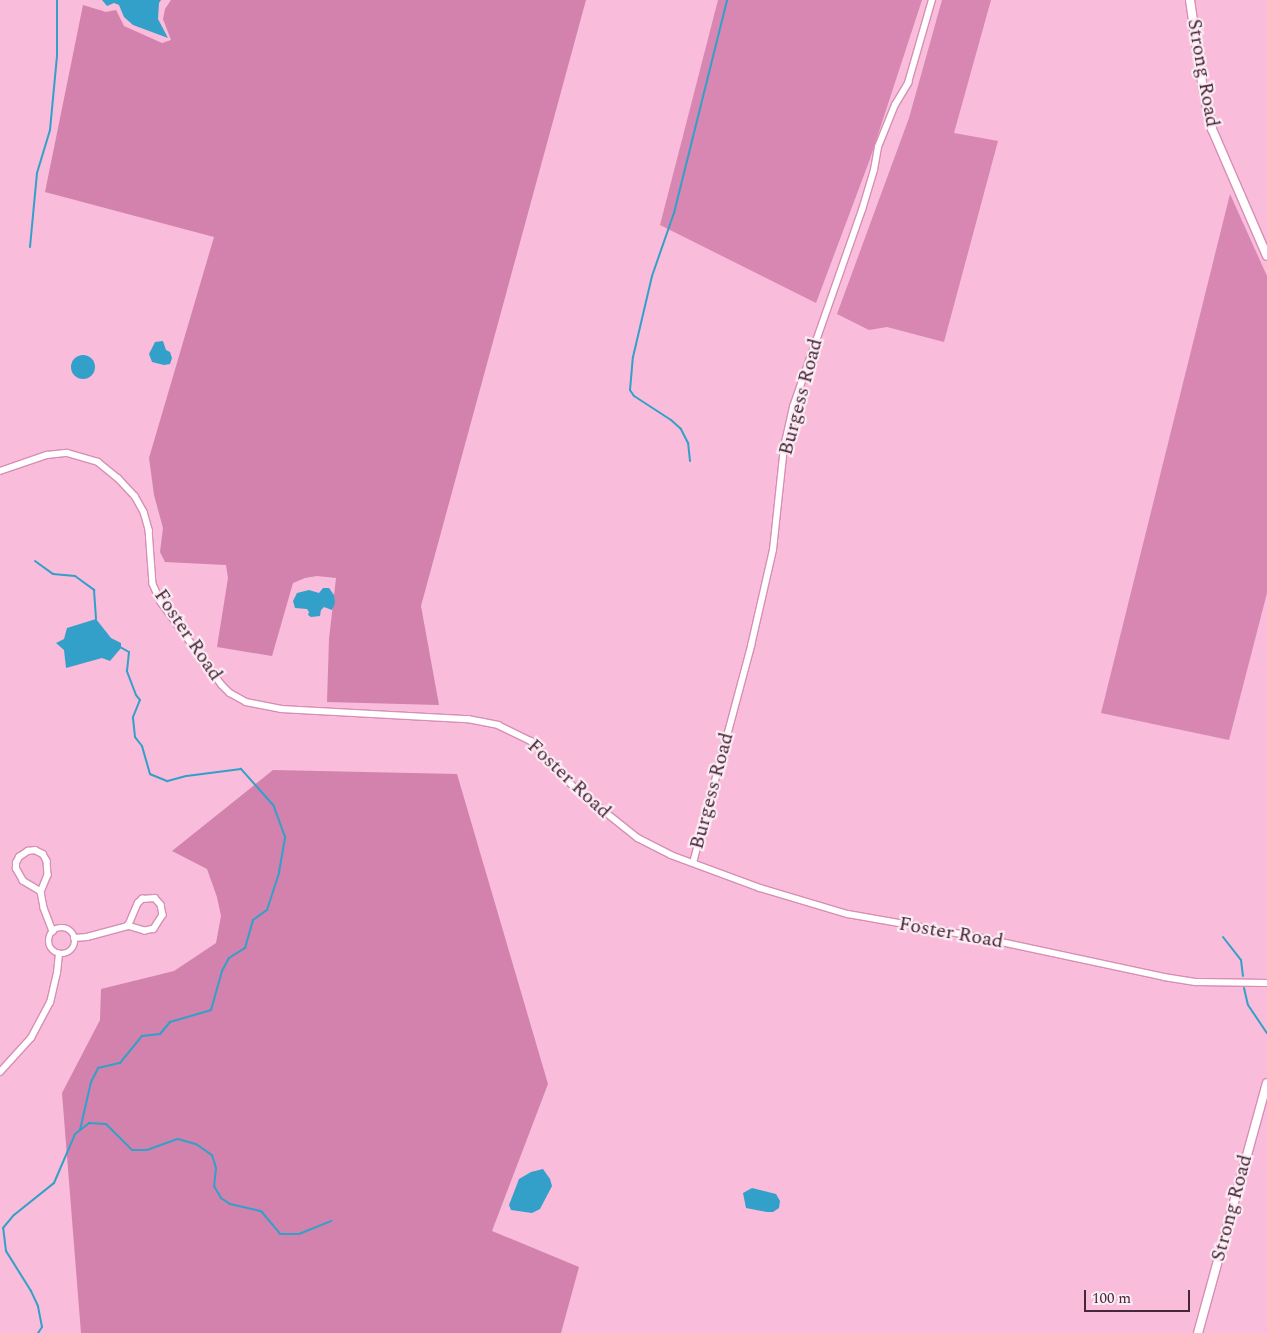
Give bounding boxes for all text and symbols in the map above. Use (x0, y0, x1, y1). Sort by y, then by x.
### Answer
street label: Strong Road (1182, 17, 1224, 129)
street label: Burgess Road (774, 336, 828, 458)
street label: Foster Road (148, 584, 228, 686)
street label: Burgess Road (685, 730, 739, 852)
street label: Foster Road (522, 734, 616, 824)
street label: Foster Road (897, 912, 1005, 954)
street label: Strong Road (1206, 1152, 1258, 1264)
scale bar (1087, 1280, 1193, 1312)
text: 100 m (1092, 1287, 1131, 1310)

